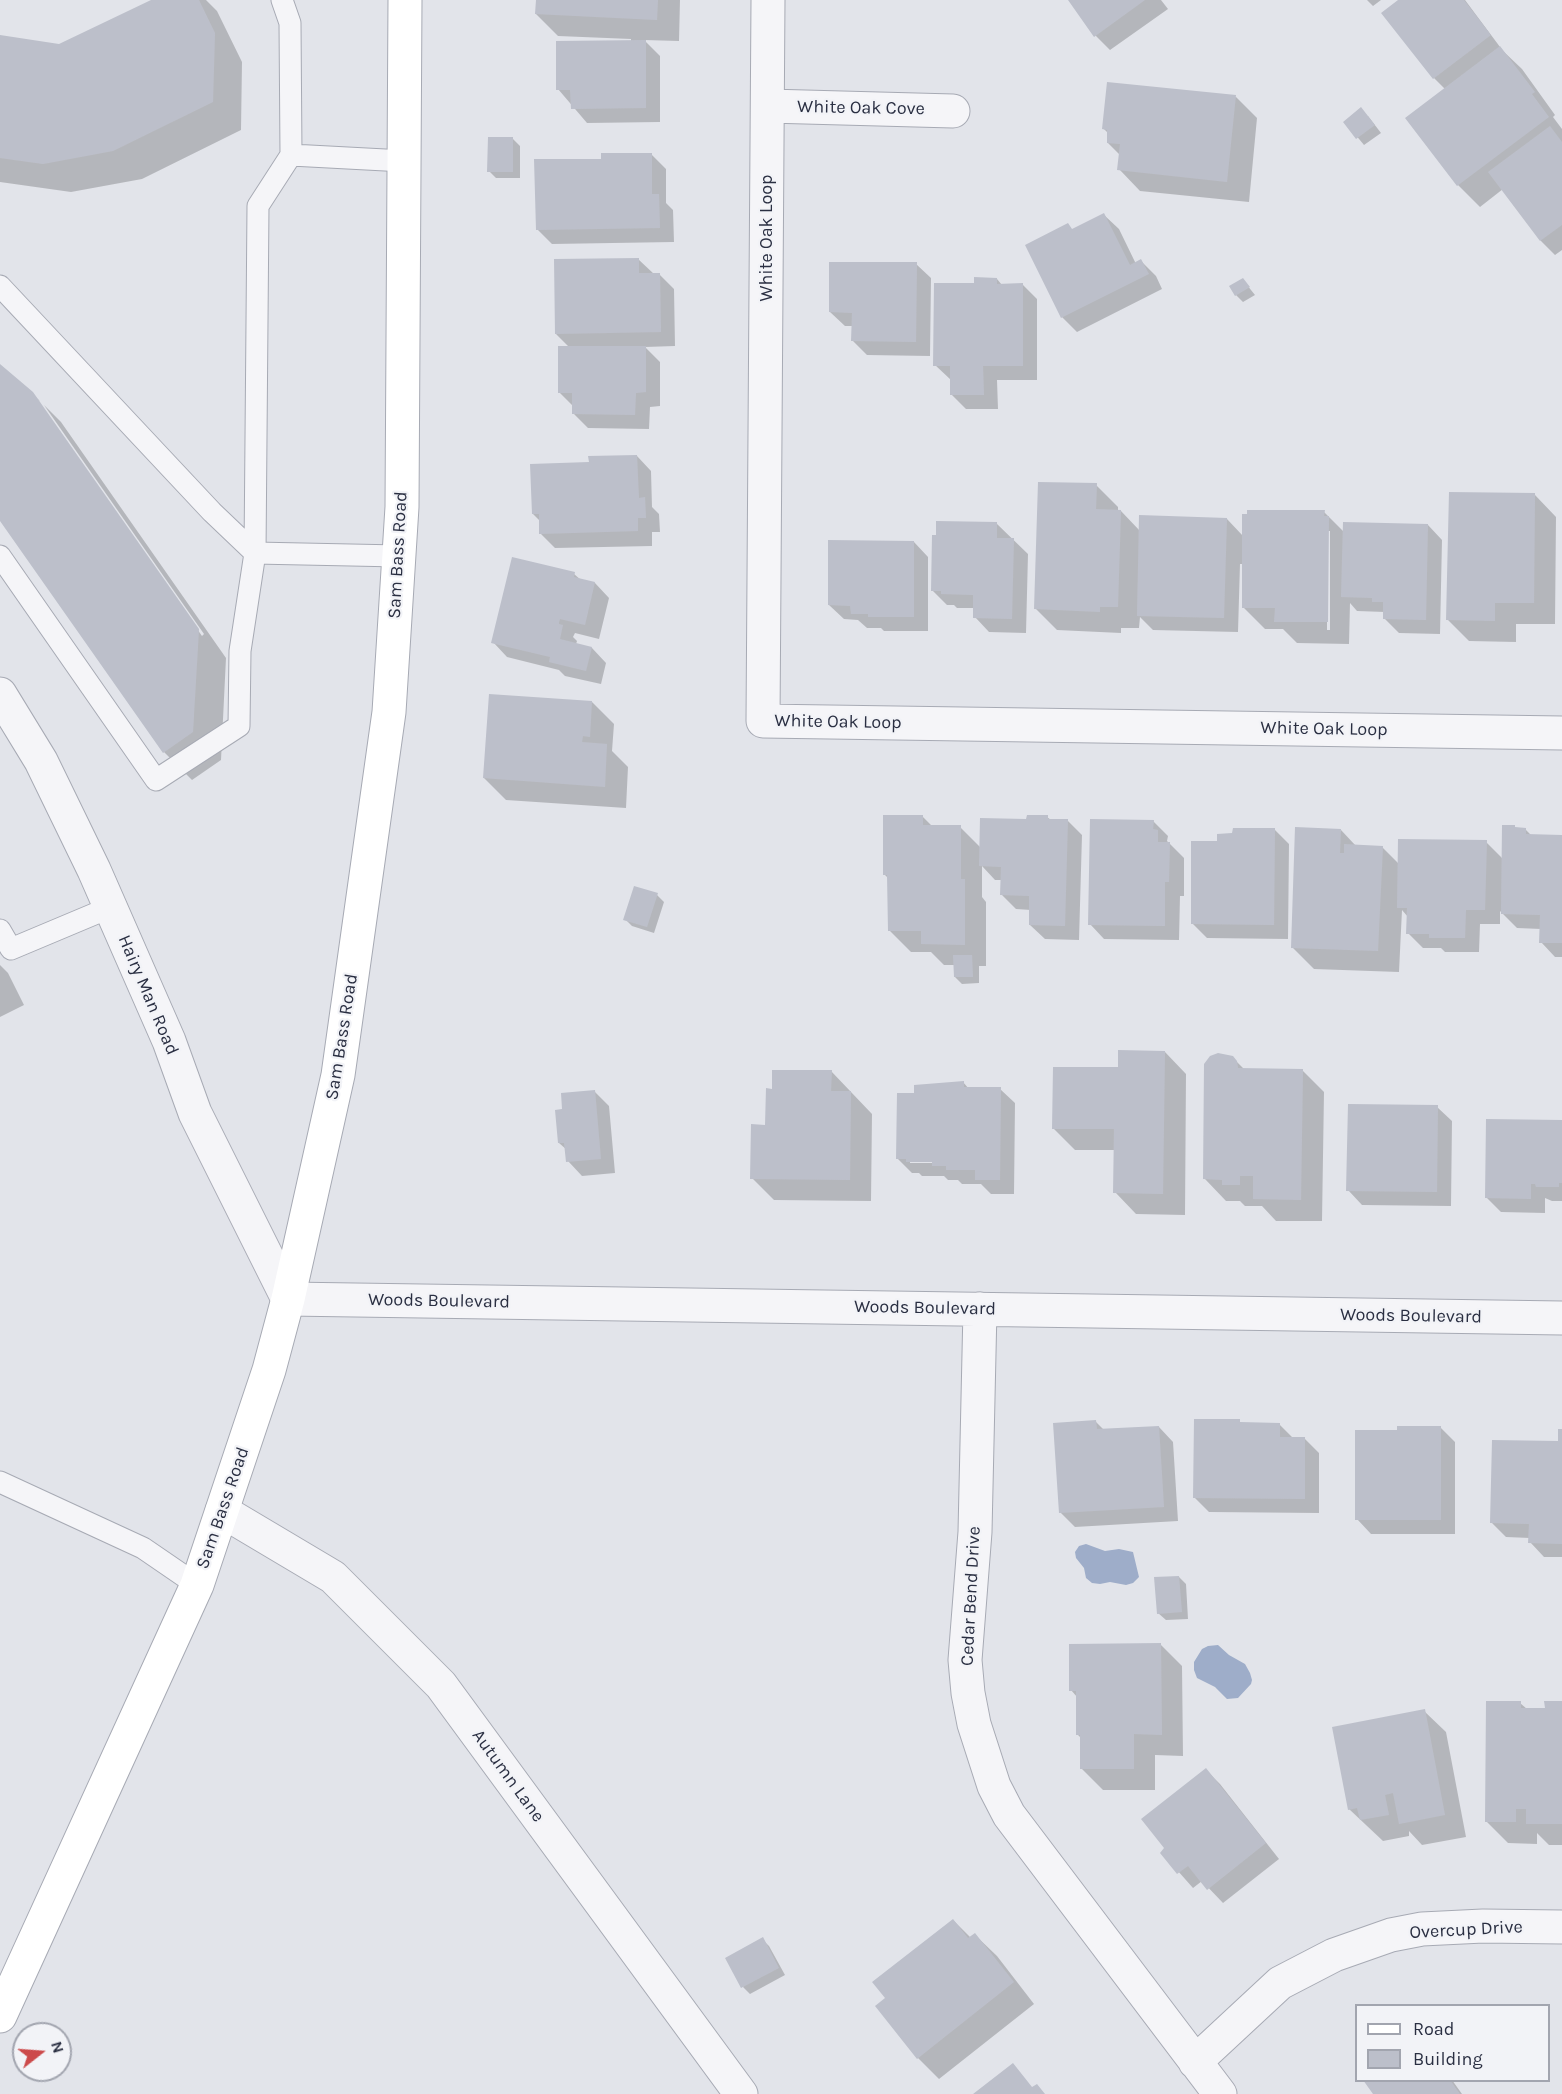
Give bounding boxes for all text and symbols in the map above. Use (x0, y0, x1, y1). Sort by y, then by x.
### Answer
street label: White Oak Cove (797, 96, 925, 120)
street label: White Oak Loop (756, 174, 778, 302)
street label: Sam Bass Road (384, 491, 412, 619)
street label: White Oak Loop (774, 710, 902, 734)
street label: White Oak Loop (1260, 717, 1388, 741)
street label: Hairy Man Road (113, 932, 183, 1058)
street label: Sam Bass Road (321, 972, 363, 1102)
street label: Woods Boulevard (368, 1289, 510, 1313)
street label: Woods Boulevard (854, 1296, 996, 1320)
street label: Woods Boulevard (1340, 1304, 1482, 1328)
street label: Sam Bass Road (192, 1444, 254, 1572)
street label: Cedar Bend Drive (957, 1526, 985, 1666)
street label: Autumn Lane (467, 1725, 549, 1827)
street label: Overcup Drive (1409, 1916, 1523, 1944)
legend (1355, 2004, 1550, 2082)
text: Road (1413, 2018, 1454, 2040)
north arrow (12, 2022, 72, 2082)
text: N (47, 2039, 69, 2055)
text: Building (1413, 2048, 1483, 2070)

